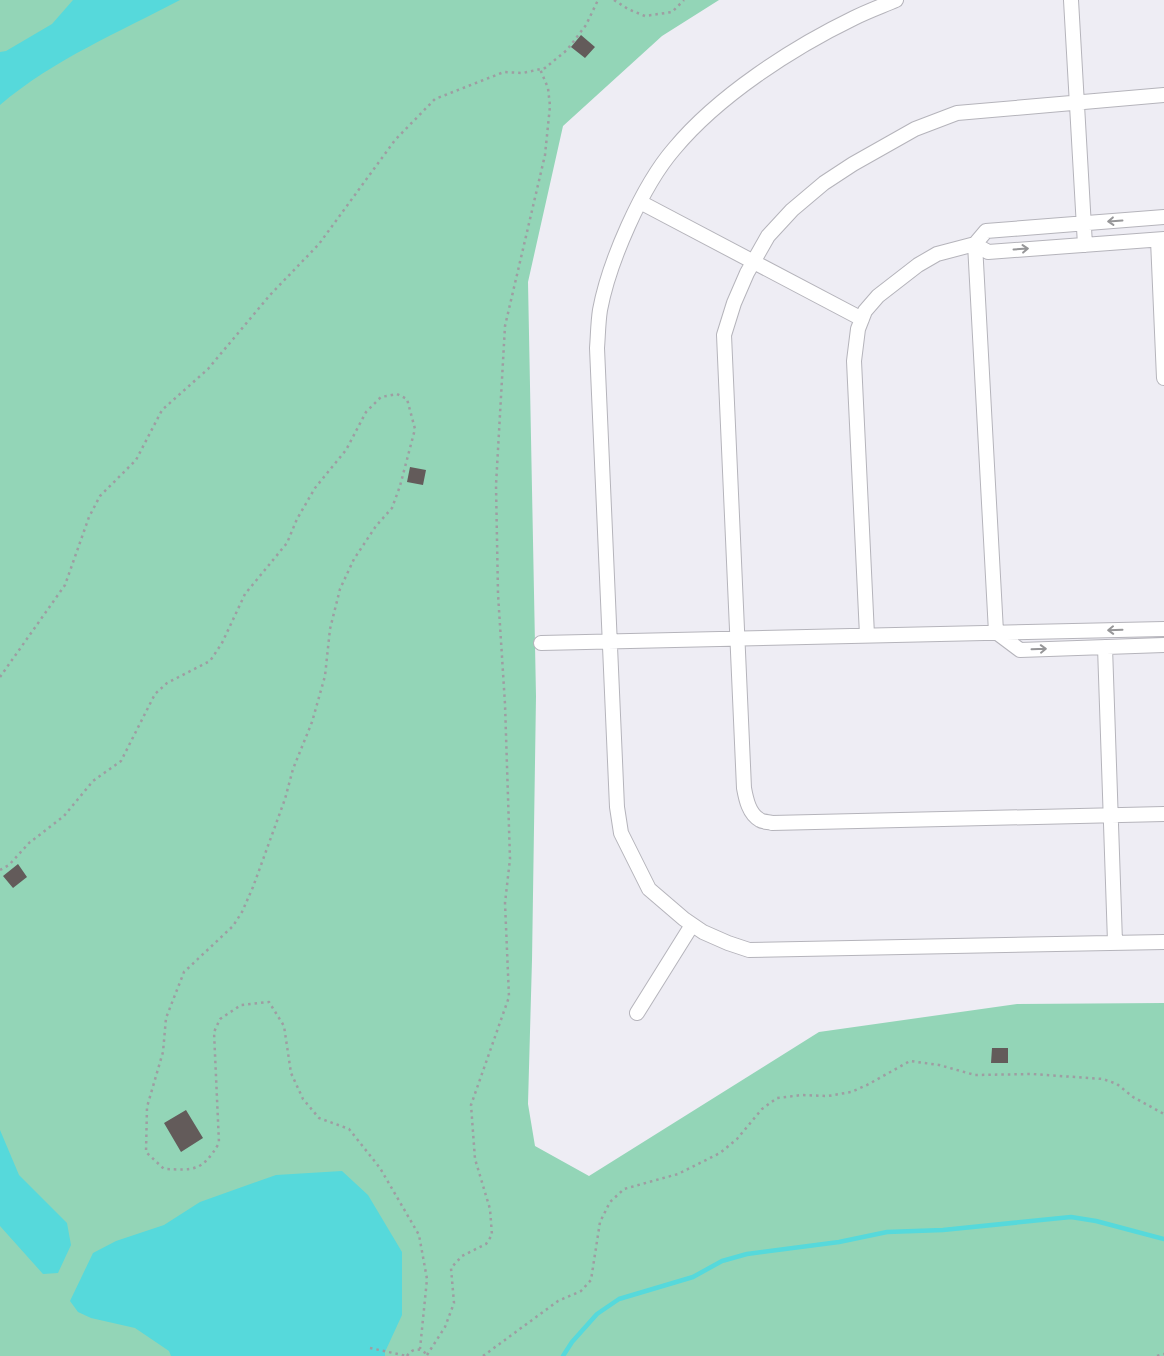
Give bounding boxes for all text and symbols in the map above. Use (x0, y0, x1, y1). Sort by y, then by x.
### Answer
one-way arrow (1108, 216, 1124, 225)
one-way arrow (1013, 245, 1029, 254)
one-way arrow (1108, 626, 1124, 635)
one-way arrow (1030, 644, 1046, 654)

